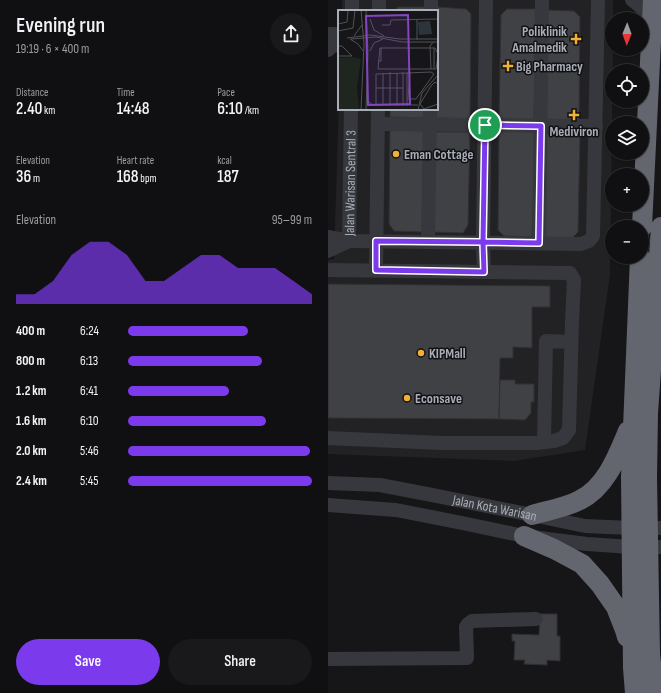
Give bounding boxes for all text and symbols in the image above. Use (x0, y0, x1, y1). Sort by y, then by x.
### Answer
inset map (338, 10, 438, 110)
text: Evening run (16, 12, 105, 39)
north arrow (605, 12, 649, 56)
map controls (605, 12, 649, 264)
button: share (270, 13, 312, 55)
place label: Poliklinik Amalmedik (511, 23, 567, 56)
marker: Poliklinik Amalmedik (570, 33, 582, 45)
text: 19:19 · 6 × 400 m (16, 41, 89, 57)
place label: Big Pharmacy (516, 58, 583, 75)
marker: Big Pharmacy (503, 61, 513, 71)
button: locate (605, 64, 649, 108)
text: Distance (16, 86, 48, 99)
text: Time (117, 86, 135, 99)
text: Pace (217, 86, 235, 99)
text: 2.40 (16, 99, 42, 119)
text: 14:48 (117, 99, 150, 119)
text: 6:10 (217, 99, 243, 119)
text: km (42, 104, 55, 117)
text: /km (243, 104, 259, 117)
pin (468, 108, 502, 142)
marker: Mediviron (568, 109, 580, 121)
icon: arrive (474, 114, 496, 136)
button: layers (605, 116, 649, 160)
place label: Mediviron (550, 123, 598, 140)
street label: Jalan Warisan Sentral 3 (341, 130, 359, 237)
place label: Eman Cottage (404, 146, 473, 163)
marker: Eman Cottage (391, 149, 401, 159)
text: Elevation (16, 154, 50, 167)
text: Heart rate (117, 154, 154, 167)
text: kcal (217, 154, 232, 167)
text: 36 (16, 167, 31, 187)
text: 168 (117, 167, 139, 187)
text: 187 (217, 167, 239, 187)
button: + (605, 168, 649, 212)
text: m (31, 172, 40, 185)
text: bpm (139, 172, 157, 185)
text: Elevation (16, 212, 56, 228)
text: 95–99 m (272, 212, 312, 228)
button: − (605, 220, 649, 264)
text: 400 m (16, 323, 45, 339)
text: 6:24 (80, 323, 99, 339)
place label: KIPMall (429, 345, 466, 362)
marker: KIPMall (416, 348, 426, 358)
text: 800 m (16, 353, 45, 369)
text: 6:13 (80, 353, 98, 369)
text: 1.2 km (16, 383, 46, 399)
text: 6:41 (80, 383, 98, 399)
place label: Econsave (415, 390, 462, 407)
marker: Econsave (402, 393, 412, 403)
text: 1.6 km (16, 413, 46, 429)
text: 6:10 (80, 413, 99, 429)
text: 2.0 km (16, 443, 47, 459)
text: 5:46 (80, 443, 99, 459)
text: 2.4 km (16, 473, 47, 489)
text: 5:45 (80, 473, 98, 489)
street label: Jalan Kota Warisan (450, 491, 538, 524)
button: Save (16, 639, 160, 685)
button: Share (168, 639, 312, 685)

